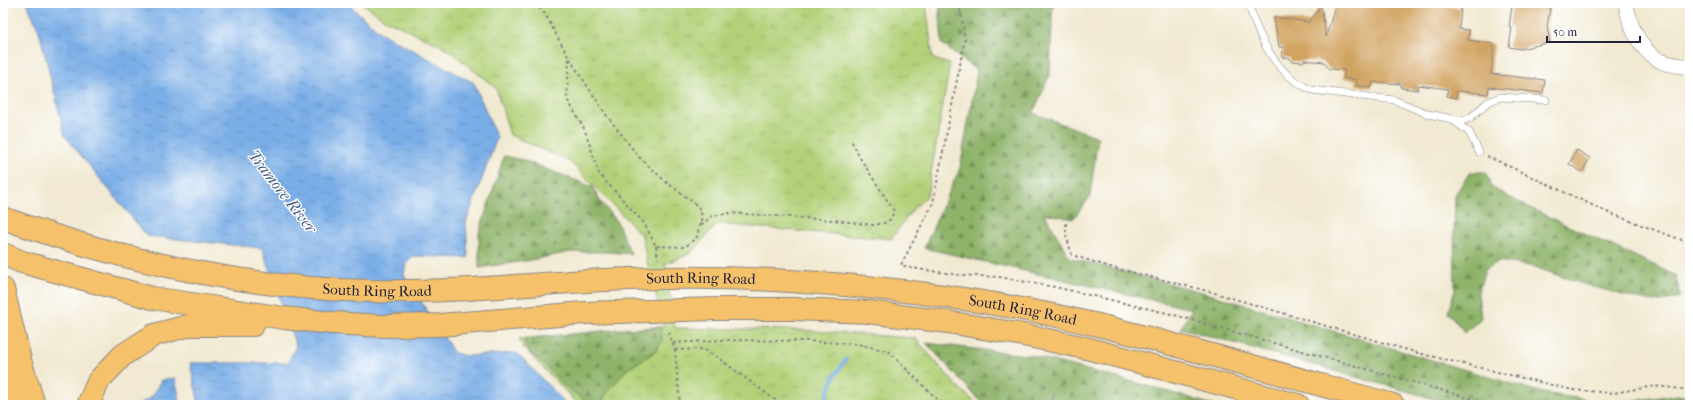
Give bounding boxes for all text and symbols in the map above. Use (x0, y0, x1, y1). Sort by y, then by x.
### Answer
scale bar (1547, 18, 1640, 44)
text: 50 m (1553, 25, 1577, 39)
water label: Tramore River (244, 146, 322, 238)
street label: South Ring Road (646, 269, 757, 288)
street label: South Ring Road (322, 280, 433, 300)
street label: South Ring Road (968, 291, 1079, 329)

